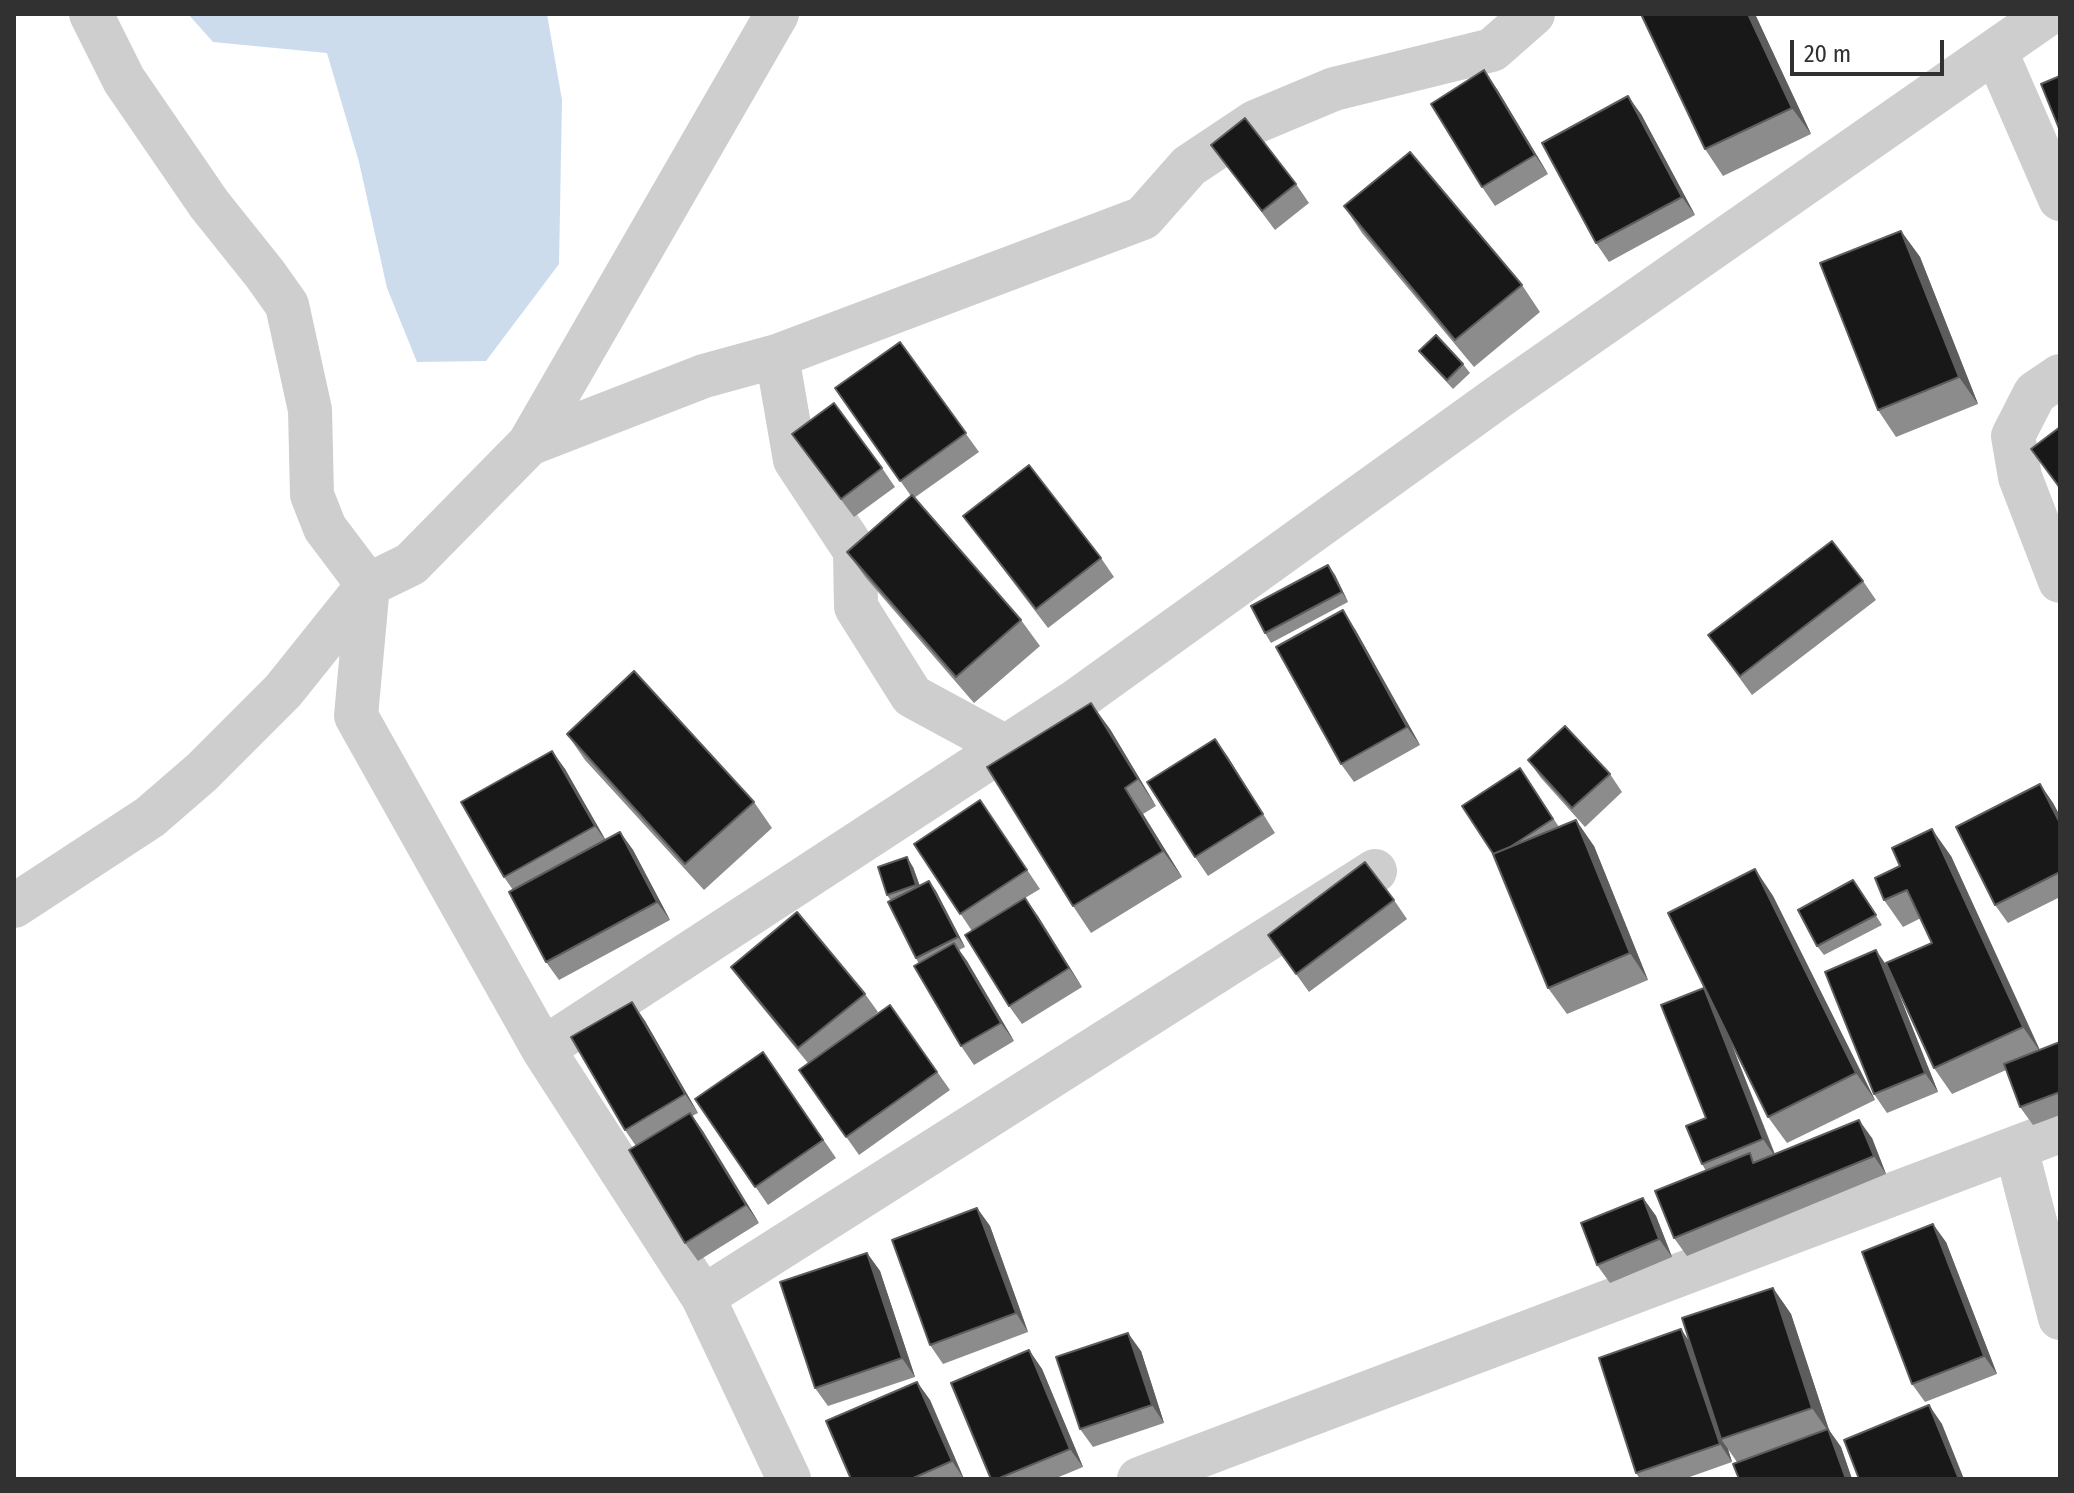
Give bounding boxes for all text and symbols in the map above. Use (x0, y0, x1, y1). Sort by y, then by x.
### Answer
scale bar (1794, 24, 1948, 74)
text: 20 m (1804, 40, 1851, 68)

